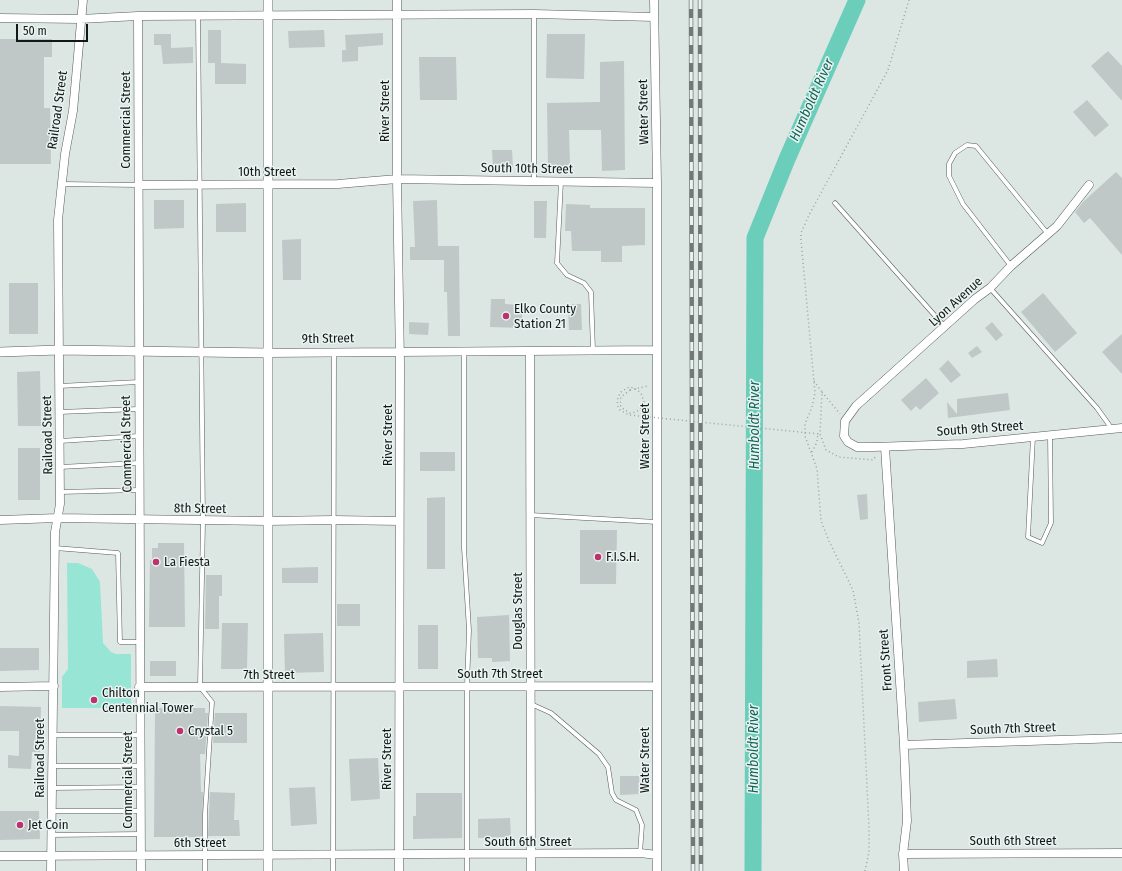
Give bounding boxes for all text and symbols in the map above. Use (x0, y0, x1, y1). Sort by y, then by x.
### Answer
scale bar (18, 16, 90, 42)
text: 50 m (23, 24, 47, 38)
water label: Humboldt River (786, 56, 838, 144)
street label: Railroad Street (45, 70, 71, 150)
street label: Commercial Street (118, 71, 134, 169)
street label: Water Street (636, 79, 652, 145)
street label: River Street (377, 80, 393, 142)
street label: South 10th Street (481, 160, 573, 178)
street label: 10th Street (238, 164, 296, 180)
street label: Lyon Avenue (926, 274, 986, 330)
place label: Elko County Station 21 (514, 301, 576, 332)
marker: Elko County Station 21 (501, 311, 511, 321)
street label: 9th Street (302, 331, 354, 347)
water label: Humboldt River (747, 381, 763, 469)
street label: Railroad Street (40, 395, 56, 475)
street label: Commercial Street (118, 395, 136, 493)
street label: Water Street (637, 403, 653, 469)
street label: River Street (380, 404, 396, 466)
street label: South 9th Street (936, 418, 1024, 440)
street label: 8th Street (174, 501, 226, 517)
place label: F.I.S.H. (606, 549, 639, 565)
marker: F.I.S.H. (593, 552, 603, 562)
place label: La Fiesta (164, 554, 210, 570)
marker: La Fiesta (151, 557, 161, 567)
street label: Douglas Street (510, 572, 526, 650)
street label: Front Street (876, 628, 896, 692)
street label: South 7th Street (457, 666, 543, 682)
street label: 7th Street (243, 667, 295, 683)
place label: Chilton Centennial Tower (102, 685, 193, 716)
marker: Chilton Centennial Tower (89, 695, 99, 705)
water label: Humboldt River (746, 705, 762, 793)
street label: Railroad Street (32, 718, 48, 798)
street label: South 7th Street (970, 720, 1056, 738)
place label: Crystal 5 (188, 723, 233, 739)
marker: Crystal 5 (175, 726, 185, 736)
street label: Water Street (637, 727, 653, 793)
street label: River Street (379, 728, 395, 790)
street label: Commercial Street (120, 731, 136, 829)
place label: Jet Coin (28, 817, 69, 833)
marker: Jet Coin (15, 820, 25, 830)
street label: South 6th Street (970, 833, 1056, 849)
street label: South 6th Street (485, 834, 571, 850)
street label: 6th Street (174, 835, 226, 851)

